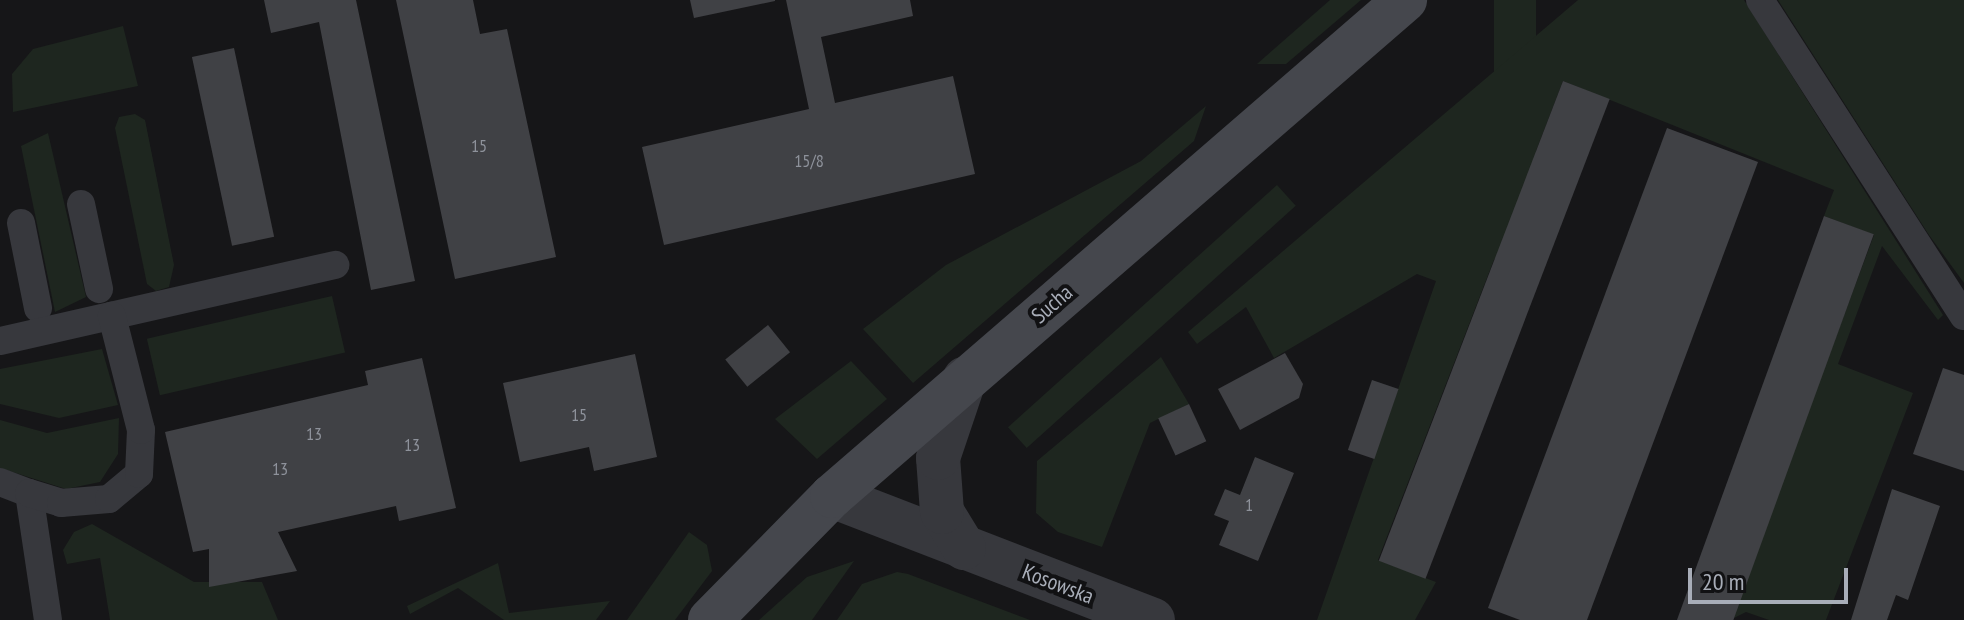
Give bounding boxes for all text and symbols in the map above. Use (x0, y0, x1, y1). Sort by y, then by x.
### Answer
house number: 15 (471, 135, 487, 157)
house number: 15/8 (794, 150, 824, 172)
street label: Sucha (1026, 279, 1078, 329)
house number: 15 (571, 404, 587, 426)
house number: 13 (306, 423, 322, 445)
house number: 13 (404, 434, 420, 456)
house number: 13 (272, 458, 288, 480)
house number: 1 (1245, 494, 1253, 516)
scale bar (1692, 552, 1852, 602)
street label: Kosowska (1019, 558, 1097, 610)
text: 20 m (1702, 566, 1744, 597)

